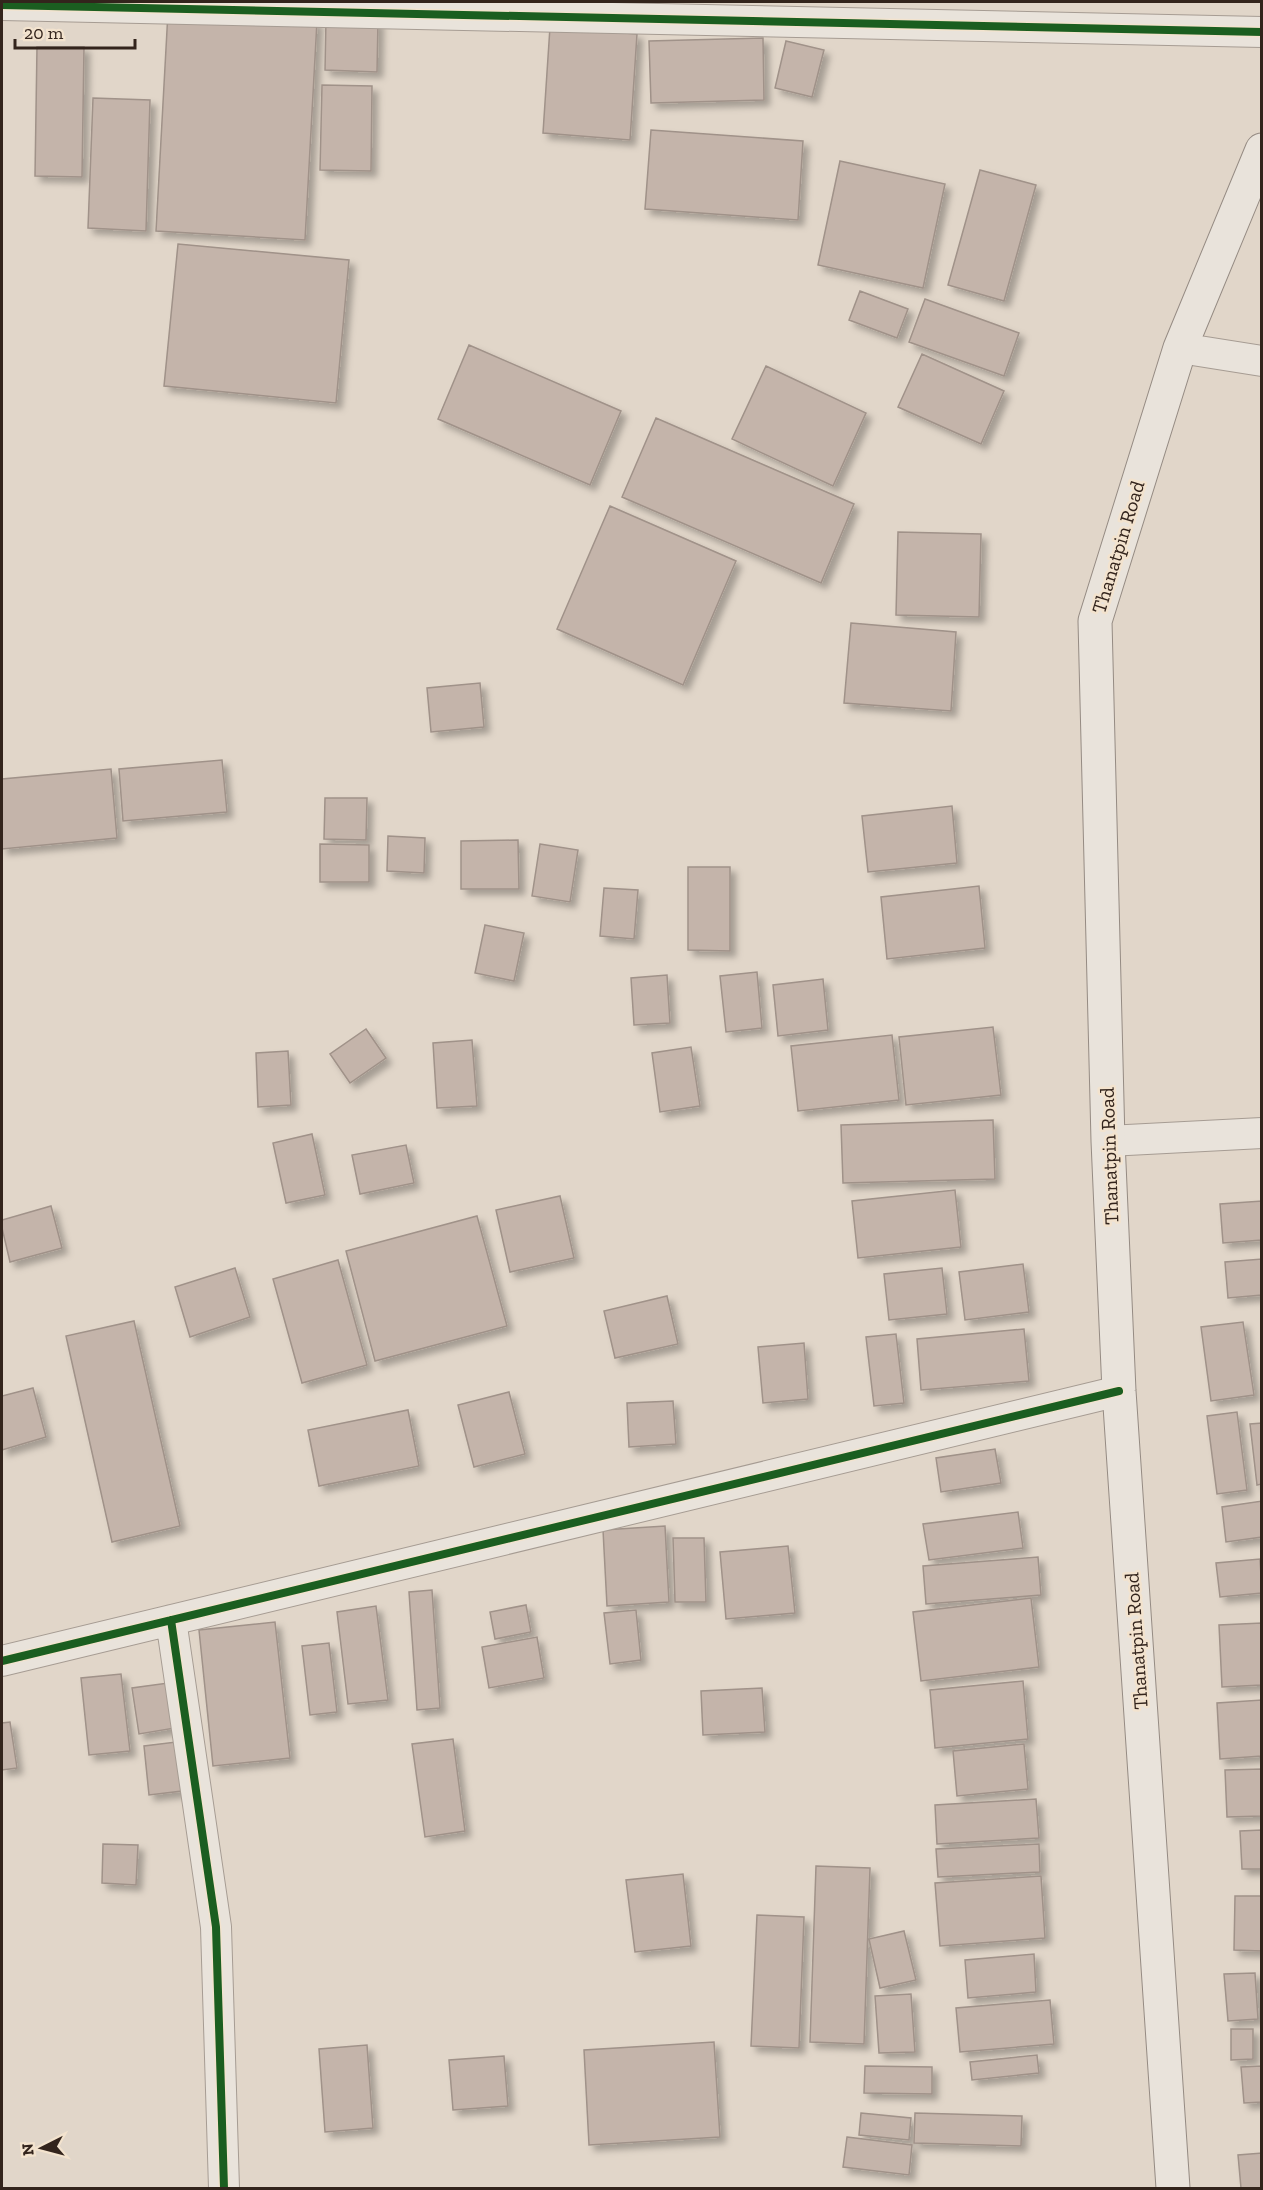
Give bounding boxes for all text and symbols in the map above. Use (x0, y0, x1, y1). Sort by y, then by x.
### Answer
scale bar (15, 12, 135, 50)
text: 20 m (24, 22, 64, 44)
street label: Thanatpin Road (1086, 478, 1150, 616)
street label: Thanatpin Road (1095, 1087, 1123, 1225)
street label: Thanatpin Road (1119, 1572, 1153, 1710)
north arrow (12, 2118, 72, 2178)
text: N (17, 2142, 38, 2157)

